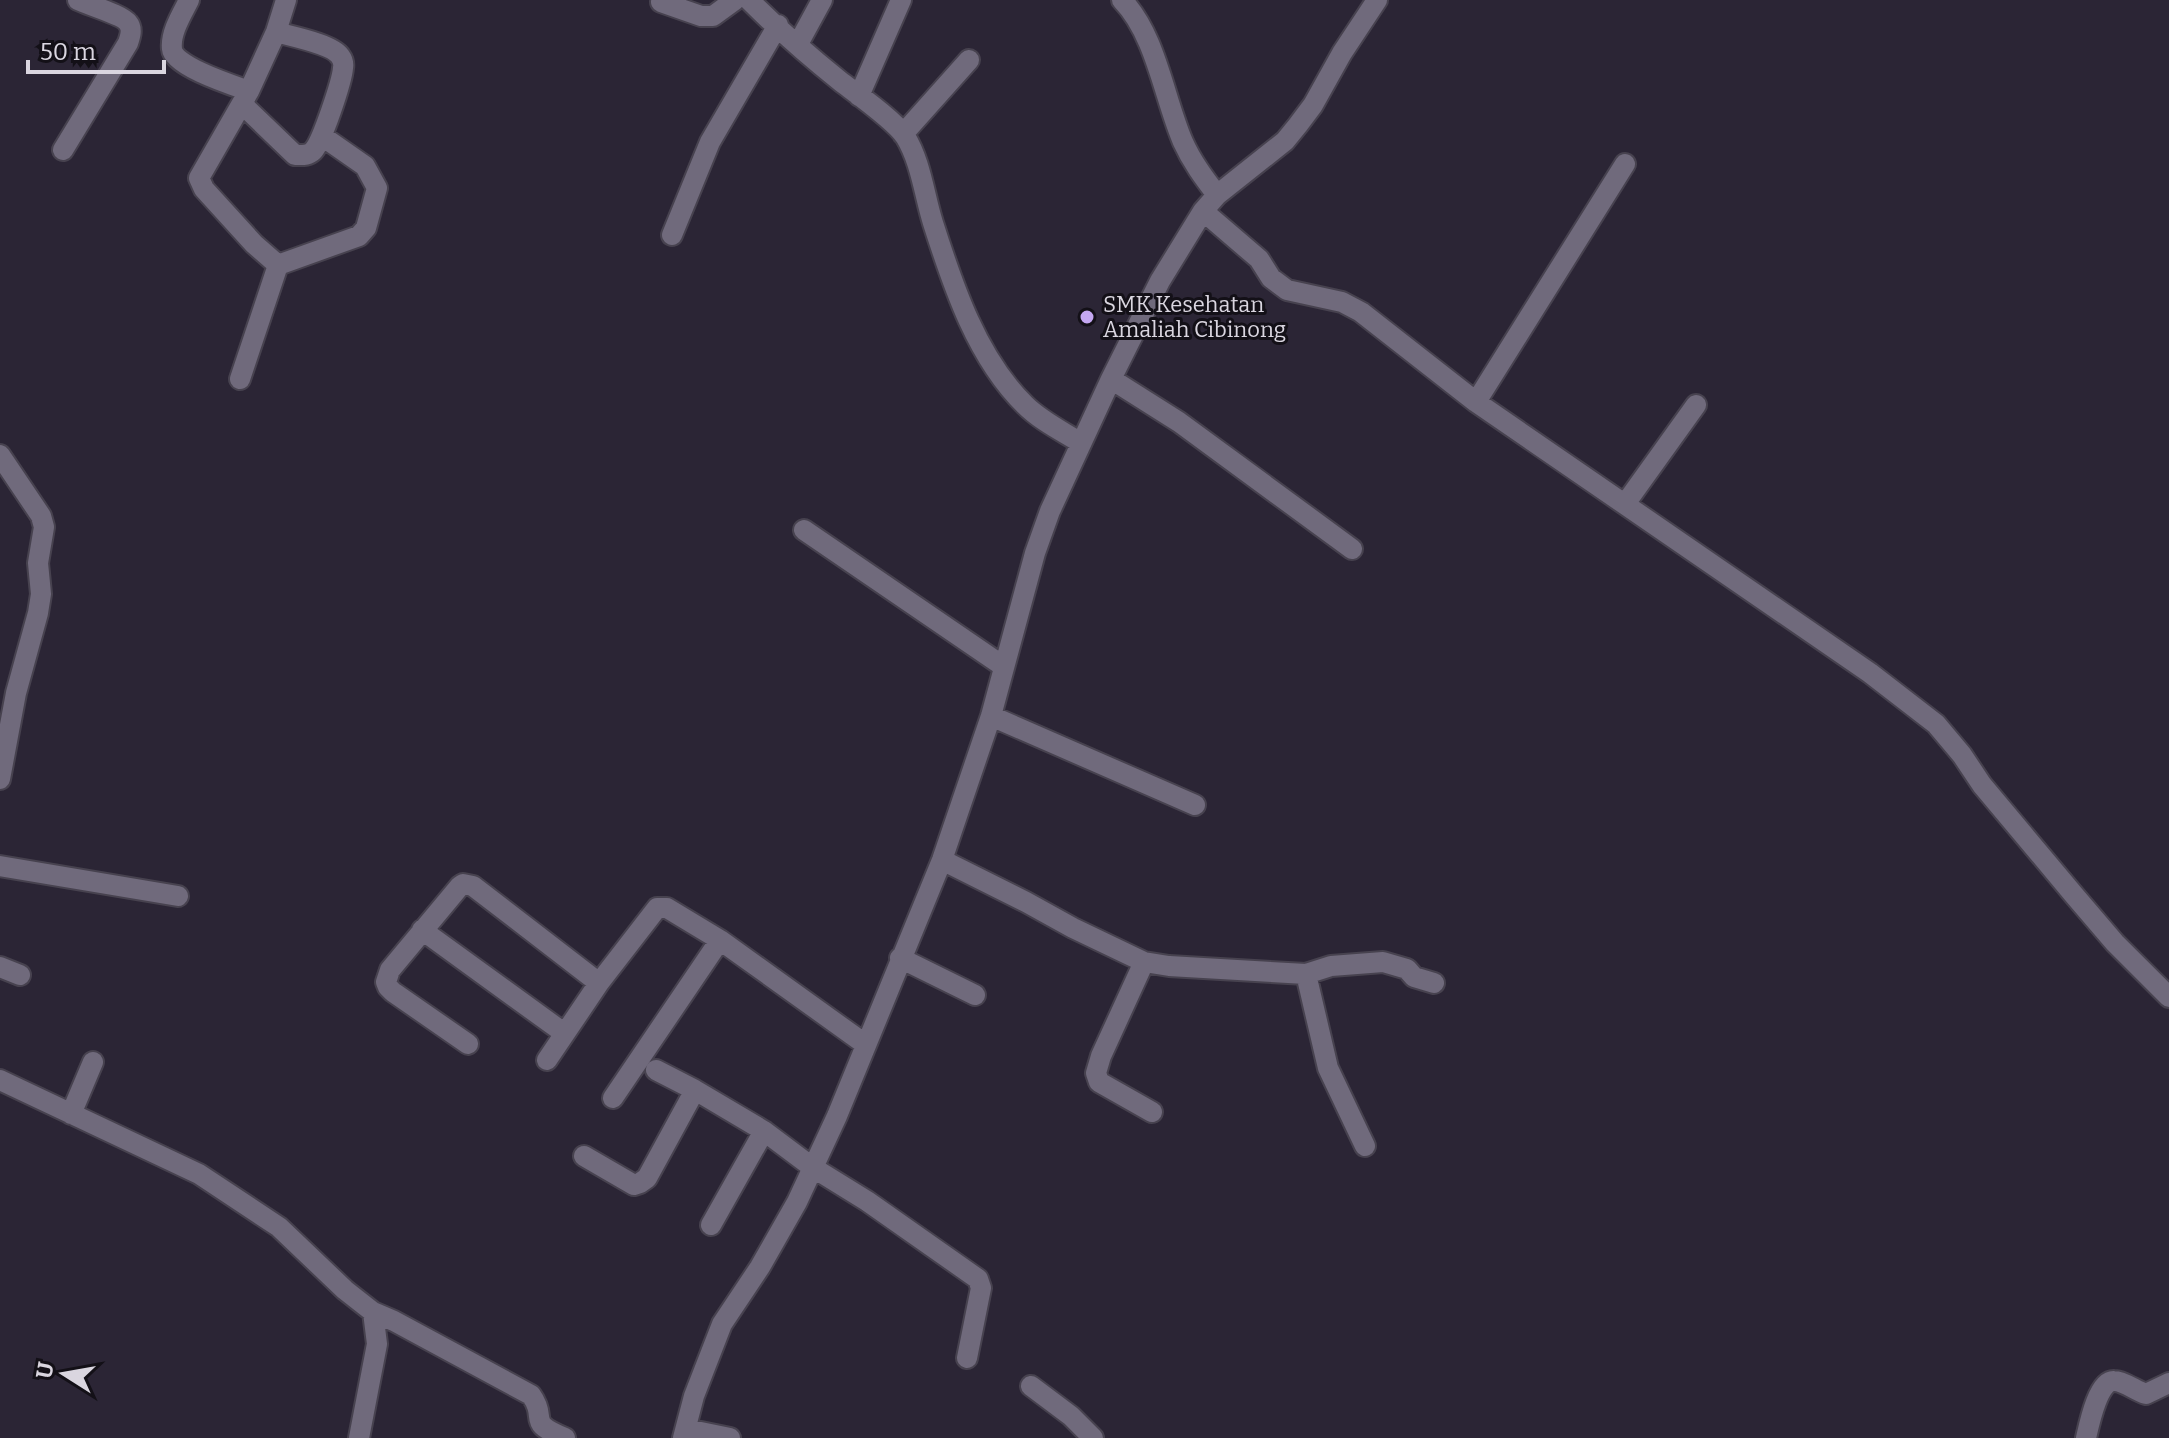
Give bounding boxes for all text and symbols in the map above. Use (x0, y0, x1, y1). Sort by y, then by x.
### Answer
scale bar (28, 24, 164, 74)
text: 50 m (40, 38, 96, 66)
place label: SMK Kesehatan Amaliah Cibinong (1103, 291, 1286, 343)
marker: SMK Kesehatan Amaliah Cibinong (1078, 308, 1096, 326)
north arrow (24, 1334, 104, 1414)
text: U (30, 1360, 60, 1381)

